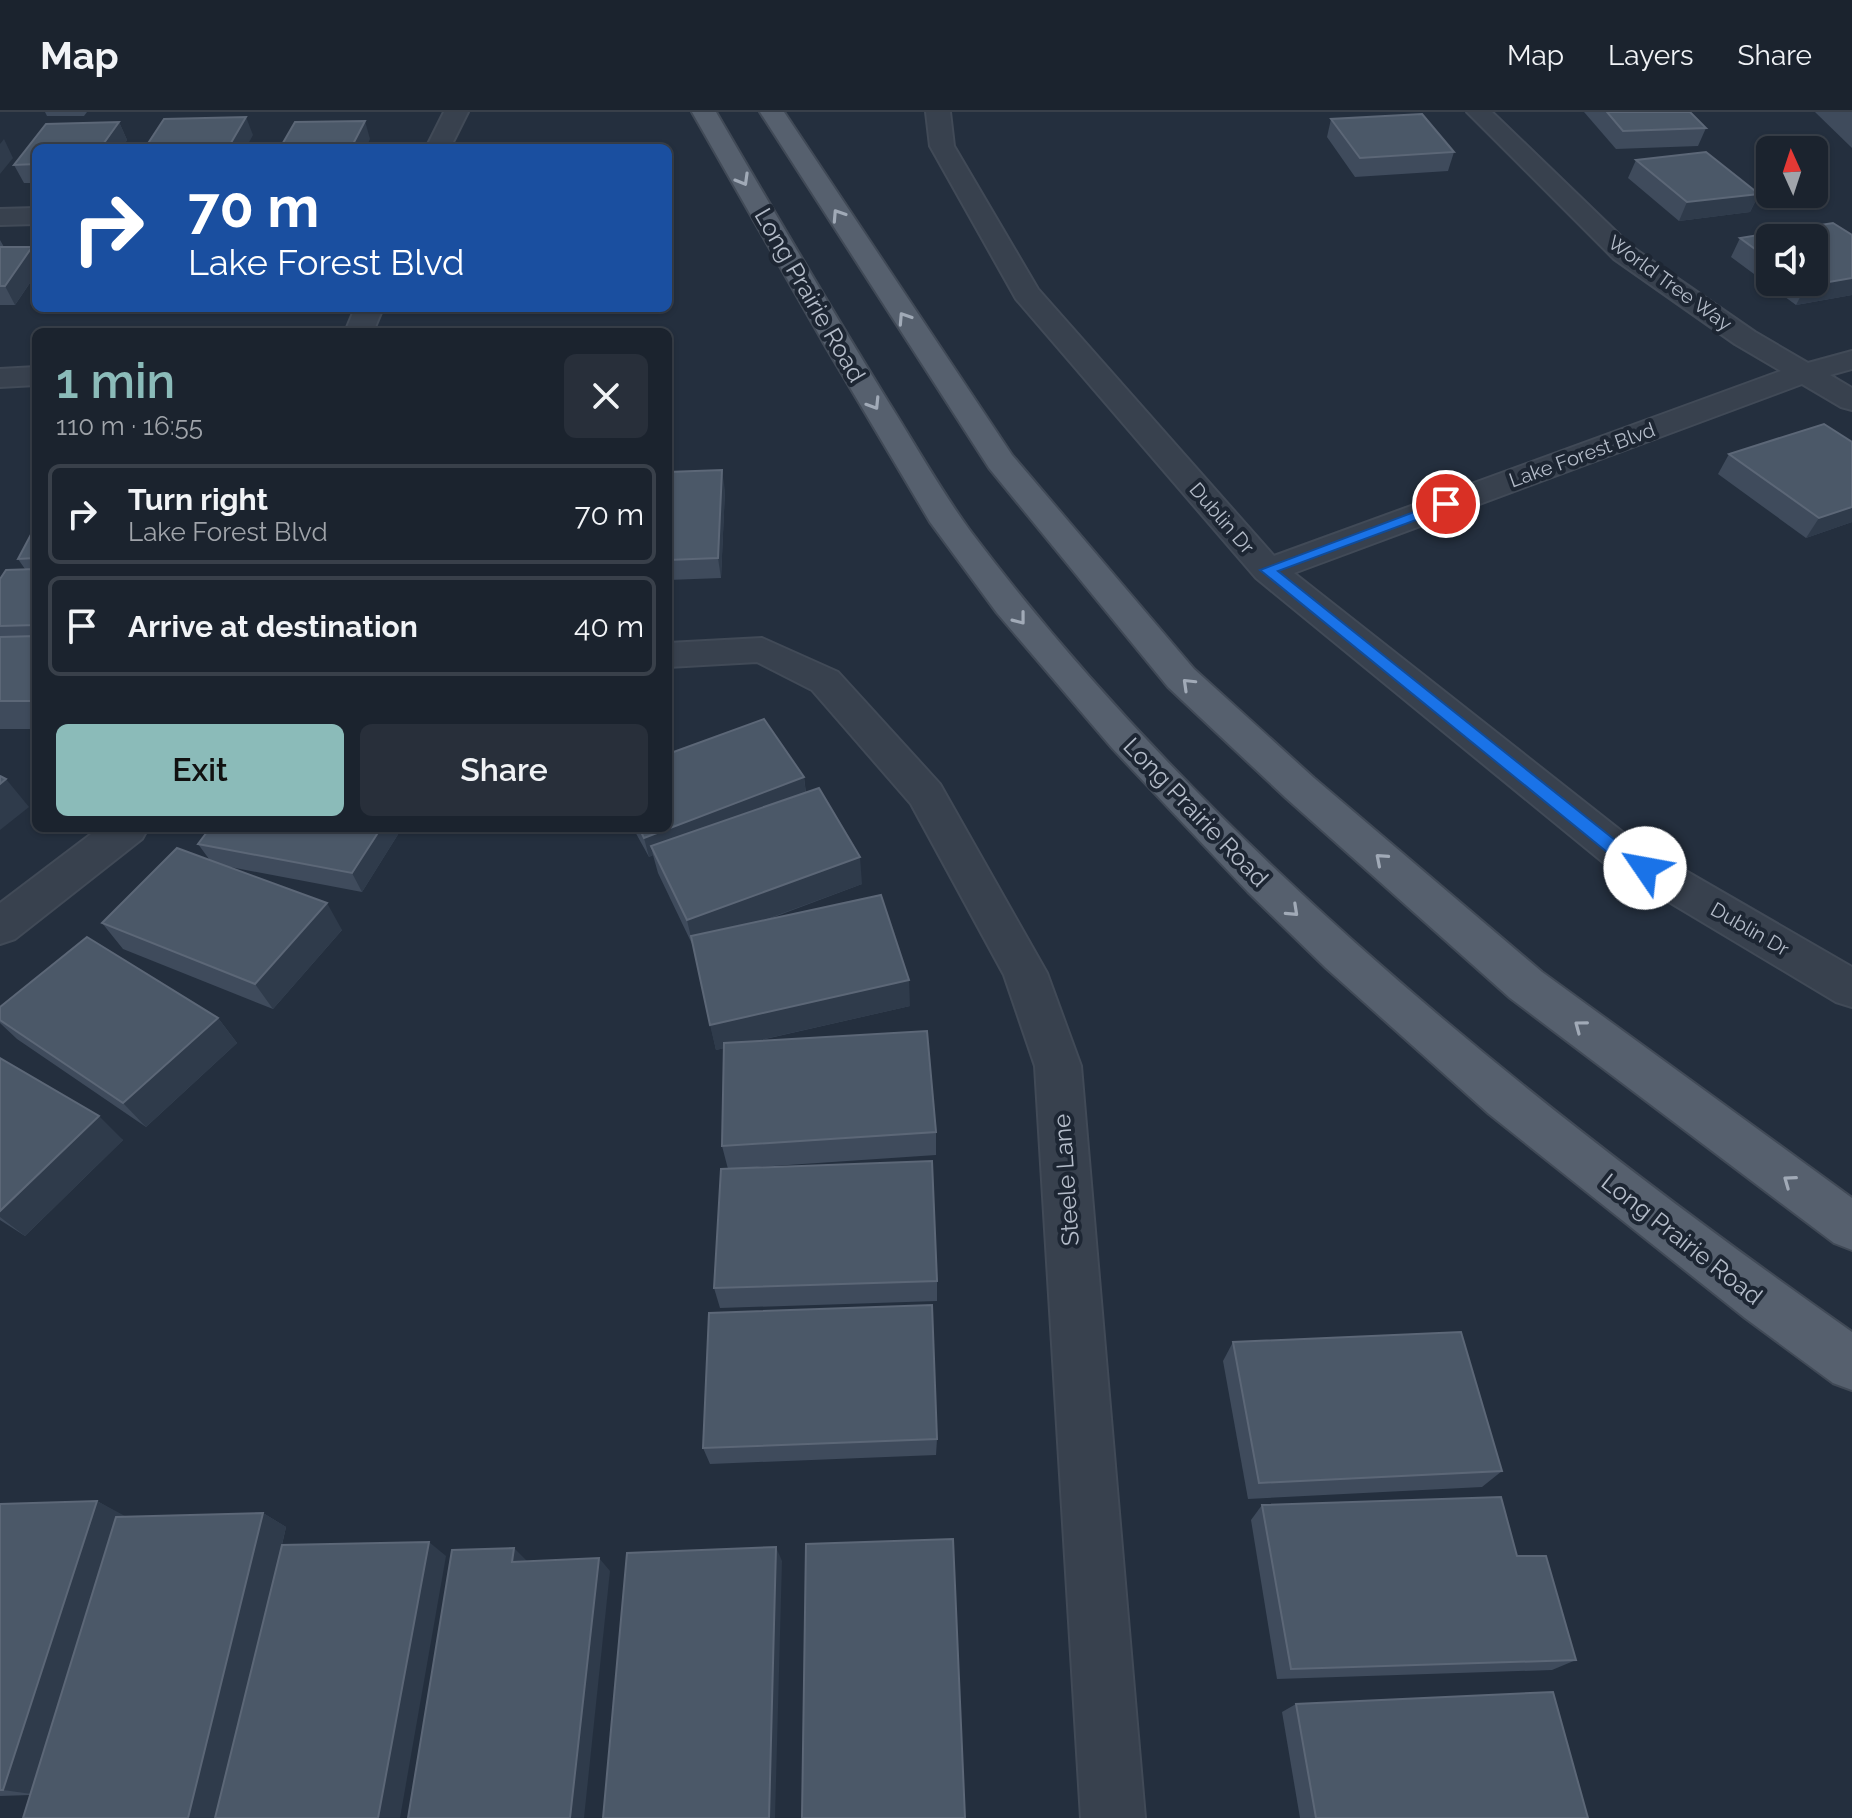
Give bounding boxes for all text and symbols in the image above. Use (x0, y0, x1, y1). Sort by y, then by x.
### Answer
text: Map (40, 33, 119, 78)
text: Map (1507, 39, 1564, 72)
text: Layers (1608, 39, 1694, 72)
text: Share (1738, 39, 1812, 72)
north arrow (1756, 136, 1828, 208)
map controls (1756, 136, 1828, 296)
one-way arrow (733, 171, 749, 185)
text: 70 m (188, 174, 319, 240)
icon: right (56, 176, 160, 280)
street label: Long Prairie Road (748, 203, 872, 387)
one-way arrow (832, 209, 847, 224)
button: sound (1756, 224, 1828, 296)
street label: World Tree Way (1603, 230, 1737, 336)
text: Lake Forest Blvd (188, 241, 464, 283)
one-way arrow (898, 312, 913, 326)
text: 1 min (56, 353, 175, 409)
button: close (564, 354, 648, 438)
one-way arrow (865, 395, 880, 410)
text: 110 m · 16:55 (56, 411, 203, 441)
street label: Lake Forest Blvd (1506, 417, 1658, 493)
pin (1412, 470, 1480, 538)
street label: Dublin Dr (1185, 478, 1259, 558)
text: Turn right (128, 482, 268, 517)
icon: arrive (1424, 482, 1468, 526)
icon: right (60, 492, 104, 536)
text: 70 m (574, 497, 644, 532)
text: Lake Forest Blvd (128, 517, 328, 547)
icon: arrive (60, 604, 104, 648)
text: Arrive at destination (128, 609, 418, 644)
text: 40 m (574, 609, 644, 644)
one-way arrow (1011, 610, 1025, 625)
one-way arrow (1183, 680, 1198, 694)
button: Exit (56, 724, 344, 816)
button: Share (360, 724, 648, 816)
street label: Long Prairie Road (1117, 731, 1275, 893)
position arrow (1603, 826, 1687, 910)
one-way arrow (1376, 854, 1391, 869)
street label: Dublin Dr (1707, 897, 1793, 961)
one-way arrow (1284, 901, 1298, 916)
one-way arrow (1574, 1021, 1589, 1036)
street label: Steele Lane (1047, 1113, 1085, 1247)
street label: Long Prairie Road (1596, 1167, 1768, 1311)
one-way arrow (1783, 1177, 1797, 1191)

